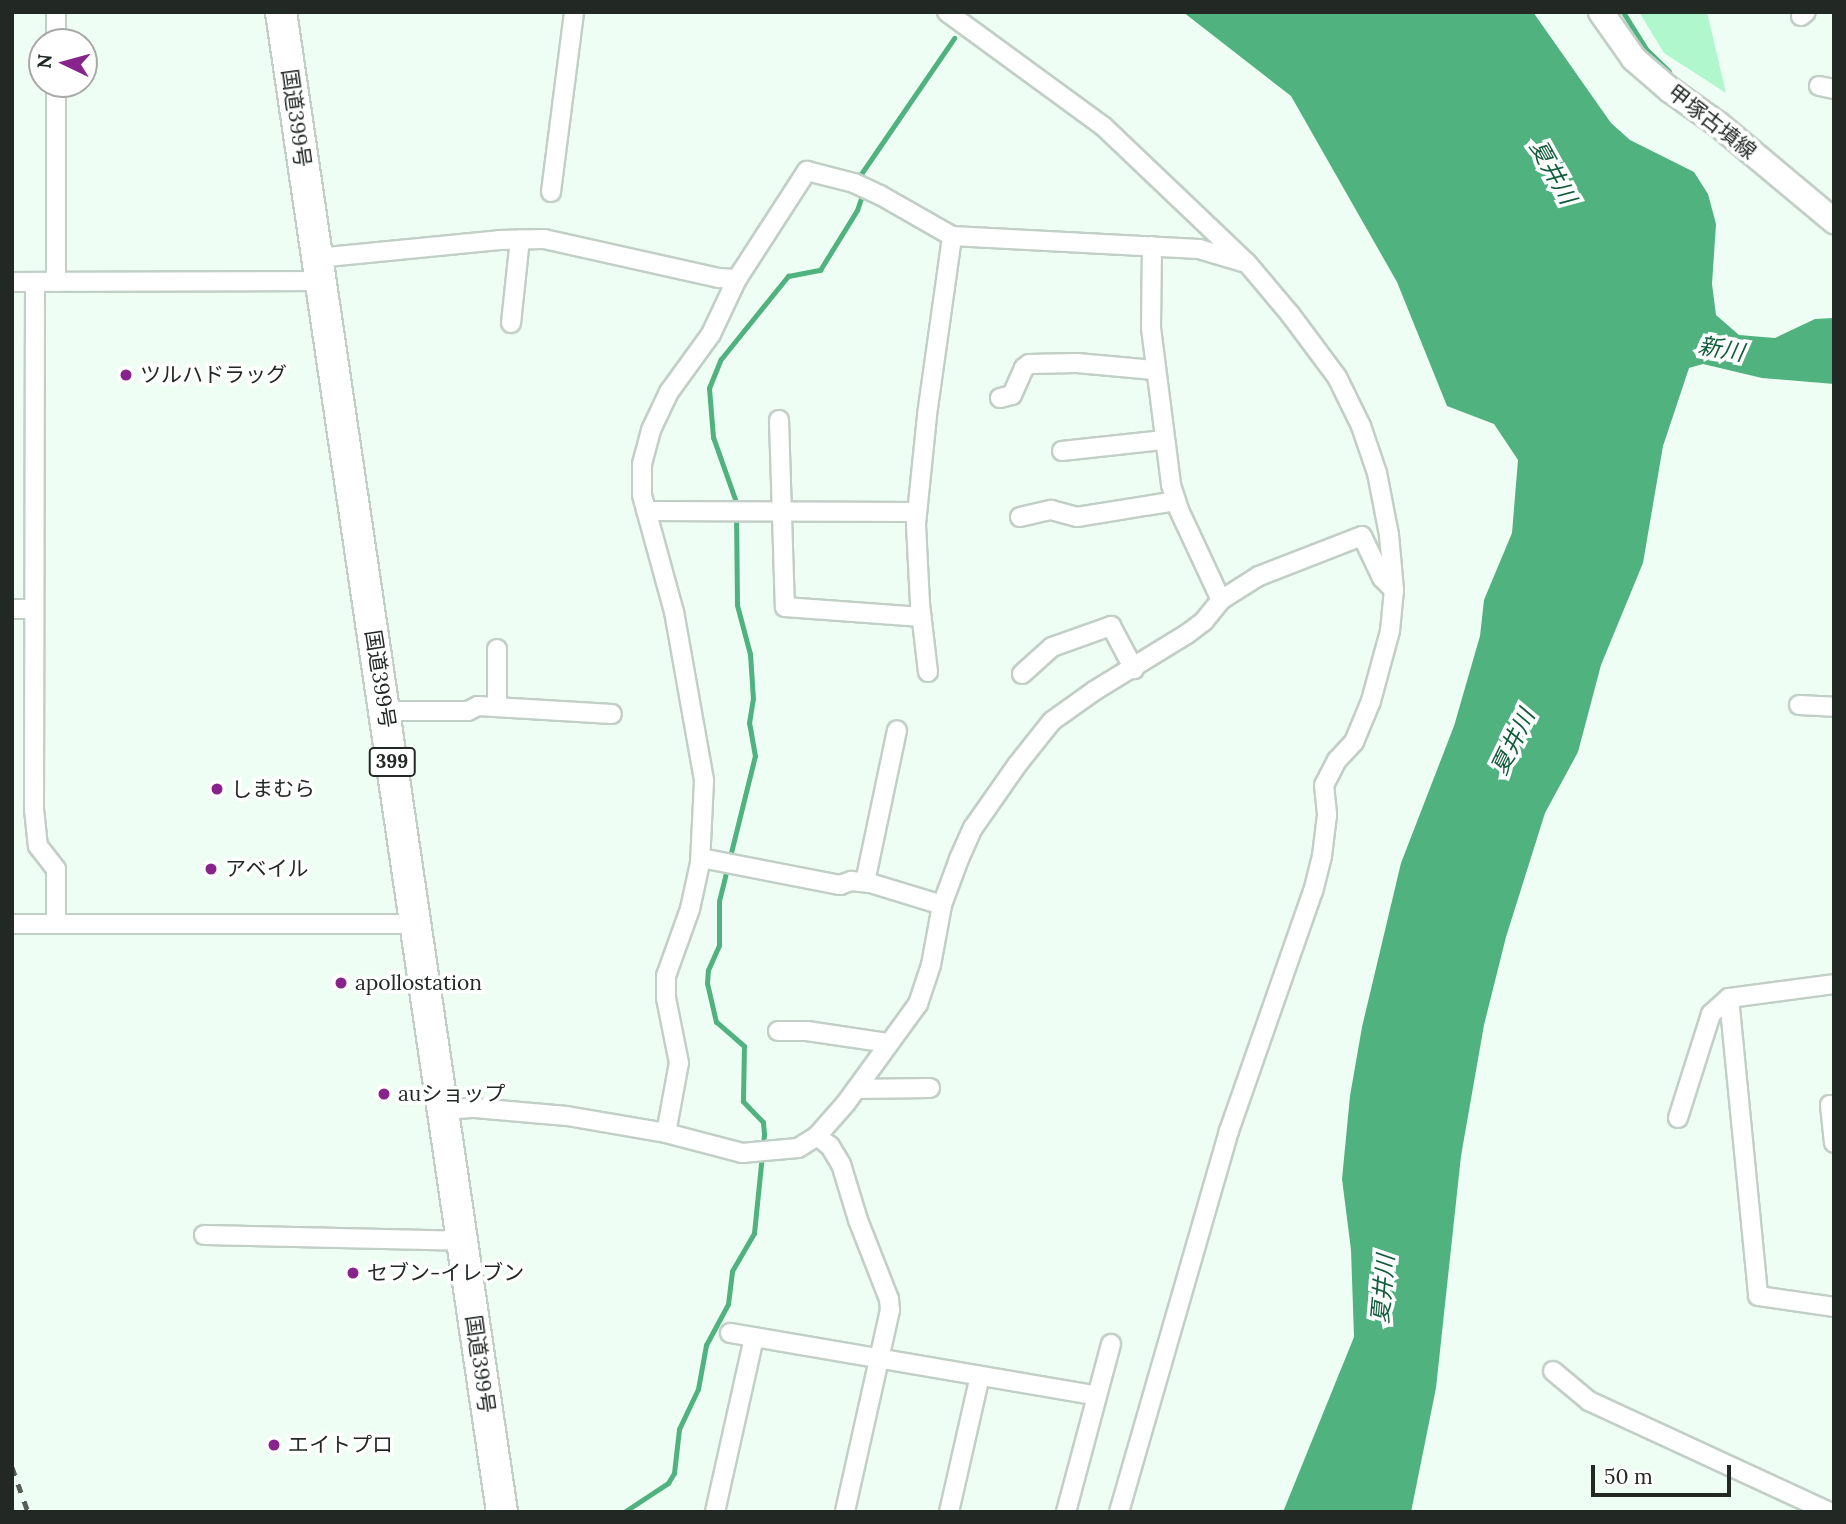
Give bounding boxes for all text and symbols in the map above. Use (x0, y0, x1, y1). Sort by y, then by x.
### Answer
north arrow (28, 28, 98, 98)
text: N (31, 53, 57, 70)
street label: 国道399号 (277, 67, 315, 169)
street label: 甲塚古墳線 (1663, 80, 1761, 164)
water label: 夏井川 (1524, 135, 1582, 209)
water label: 新川 (1696, 331, 1746, 367)
place label: ツルハドラッグ (140, 362, 287, 388)
marker: ツルハドラッグ (118, 367, 134, 383)
street label: 国道399号 (360, 628, 400, 730)
water label: 夏井川 (1485, 705, 1541, 779)
road number: 399 (368, 747, 416, 778)
place label: しまむら (231, 776, 315, 802)
marker: しまむら (209, 781, 225, 797)
place label: アベイル (225, 856, 309, 882)
marker: アベイル (203, 861, 219, 877)
place label: apollostation (355, 970, 482, 996)
marker: apollostation (333, 975, 349, 991)
place label: auショップ (398, 1081, 505, 1107)
marker: auショップ (376, 1086, 392, 1102)
water label: 夏井川 (1366, 1253, 1400, 1325)
place label: セブン-イレブン (367, 1260, 524, 1286)
marker: セブン-イレブン (345, 1265, 361, 1281)
street label: 国道399号 (461, 1313, 499, 1415)
place label: エイトプロ (288, 1432, 393, 1458)
marker: エイトプロ (266, 1437, 282, 1453)
scale bar (1594, 1450, 1734, 1494)
text: 50 m (1604, 1463, 1653, 1490)

